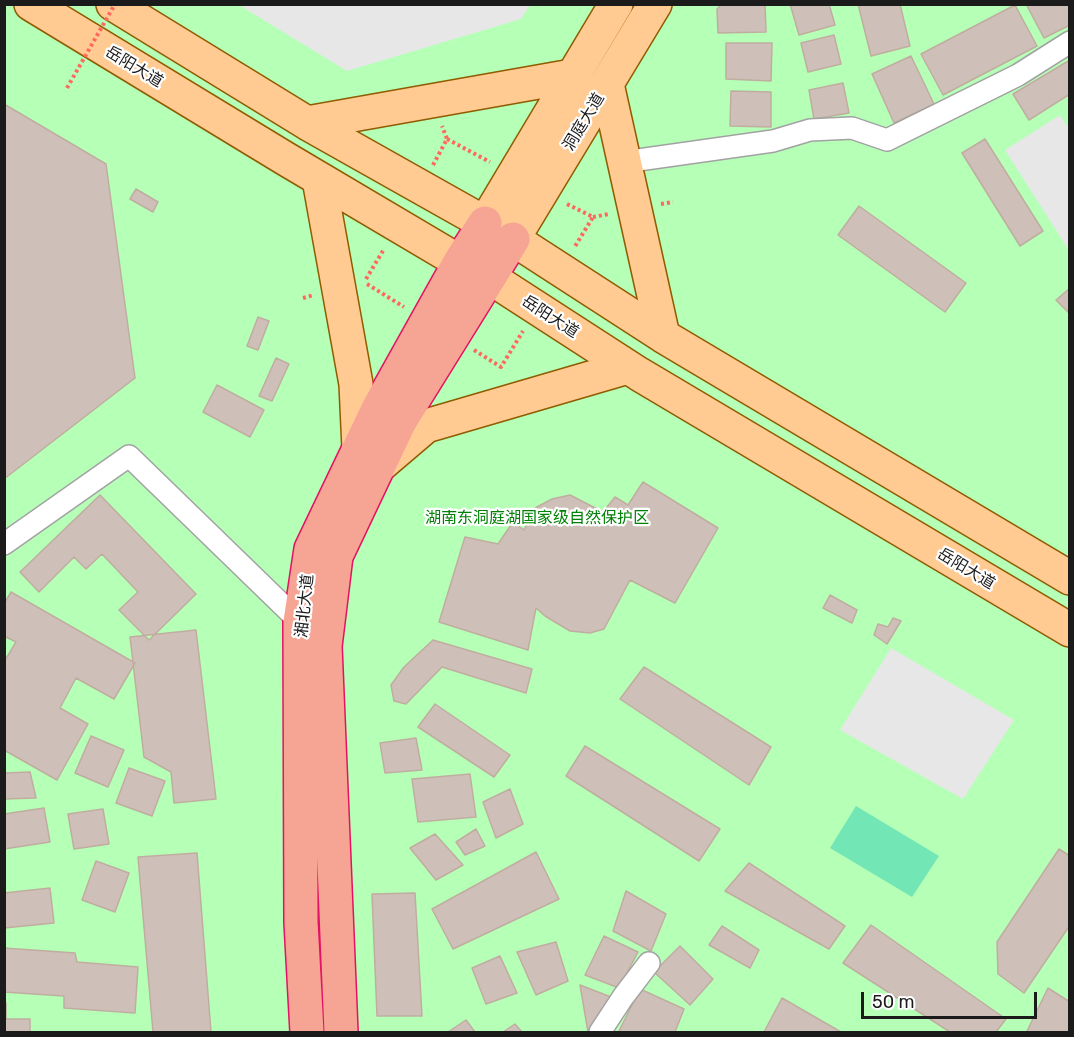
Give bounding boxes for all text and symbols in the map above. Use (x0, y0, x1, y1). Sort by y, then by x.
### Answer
street label: 岳阳大道 (102, 42, 166, 92)
street label: 洞庭大道 (559, 90, 609, 154)
street label: 岳阳大道 (518, 292, 582, 342)
park label: 湖南东洞庭湖国家级自然保护区 (425, 508, 649, 528)
street label: 岳阳大道 (934, 544, 998, 594)
street label: 湘北大道 (292, 573, 318, 639)
scale bar (864, 980, 1040, 1018)
text: 50 m (872, 991, 915, 1013)

